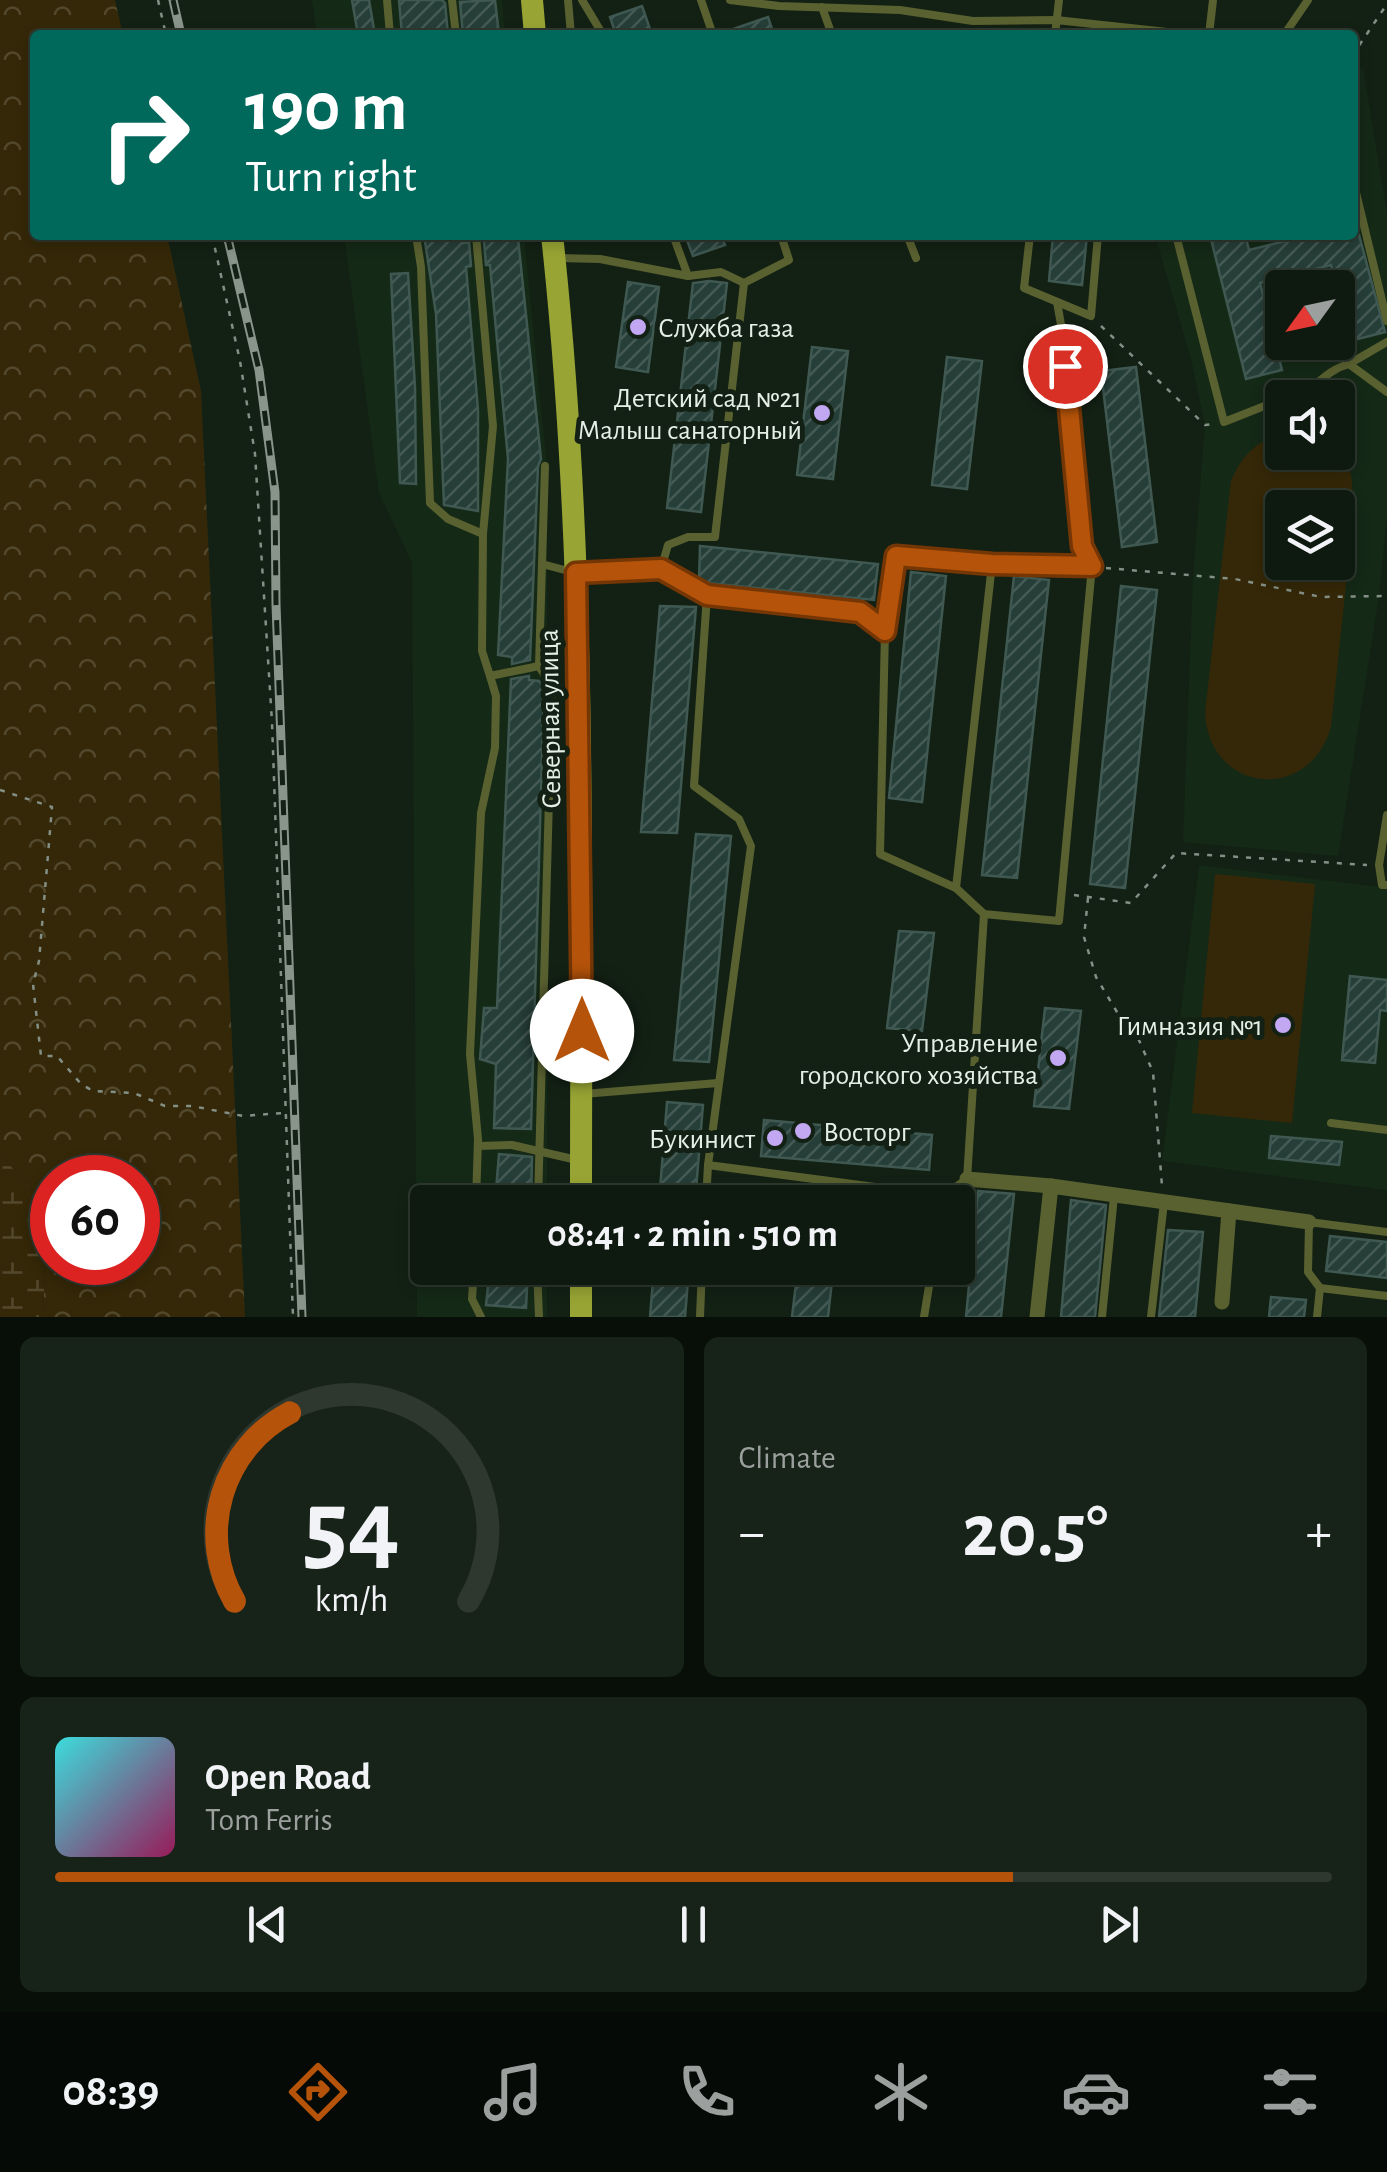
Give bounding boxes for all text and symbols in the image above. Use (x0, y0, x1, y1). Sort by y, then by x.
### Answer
icon: right (80, 70, 210, 200)
text: 190 m (245, 73, 408, 143)
text: Turn right (245, 155, 417, 200)
north arrow (1265, 270, 1355, 360)
map controls (1265, 270, 1355, 580)
place label: Служба газа (658, 315, 794, 343)
marker: Служба газа (627, 316, 649, 338)
pin (1023, 324, 1108, 409)
icon: arrive (1038, 339, 1093, 394)
button: sound (1265, 380, 1355, 470)
place label: Детский сад №21 Малыш санаторный (577, 385, 802, 445)
marker: Детский сад №21 Малыш санаторный (811, 402, 833, 424)
button: layers (1265, 490, 1355, 580)
street label: Северная улица (535, 629, 567, 809)
position arrow (530, 979, 634, 1083)
place label: Гимназия №1 (1117, 1013, 1263, 1041)
marker: Гимназия №1 (1272, 1014, 1294, 1036)
place label: Управление городского хозяйства (799, 1030, 1038, 1090)
marker: Управление городского хозяйства (1047, 1047, 1069, 1069)
place label: Восторг (823, 1119, 911, 1147)
marker: Восторг (792, 1120, 814, 1142)
place label: Букинист (649, 1126, 756, 1154)
marker: Букинист (764, 1127, 786, 1149)
speed limit sign: 60 (30, 1155, 160, 1285)
text: 08:41 · 2 min · 510 m (547, 1216, 838, 1254)
text: Climate (739, 1442, 836, 1474)
text: 54 (303, 1476, 400, 1580)
text: 20.5° (962, 1495, 1108, 1570)
text: − (739, 1506, 765, 1561)
text: + (1306, 1506, 1332, 1561)
text: km/h (315, 1582, 389, 1618)
text: Open Road (205, 1759, 371, 1797)
text: Tom Ferris (205, 1804, 333, 1836)
icon: previous (240, 1897, 295, 1952)
icon: pause (666, 1897, 721, 1952)
icon: next (1092, 1897, 1147, 1952)
icon: directions (283, 2057, 353, 2127)
icon: music (478, 2057, 548, 2127)
icon: phone (672, 2057, 742, 2127)
icon: climate (866, 2057, 936, 2127)
icon: car (1061, 2057, 1131, 2127)
icon: filters (1255, 2057, 1325, 2127)
text: 08:39 (62, 2069, 159, 2114)

